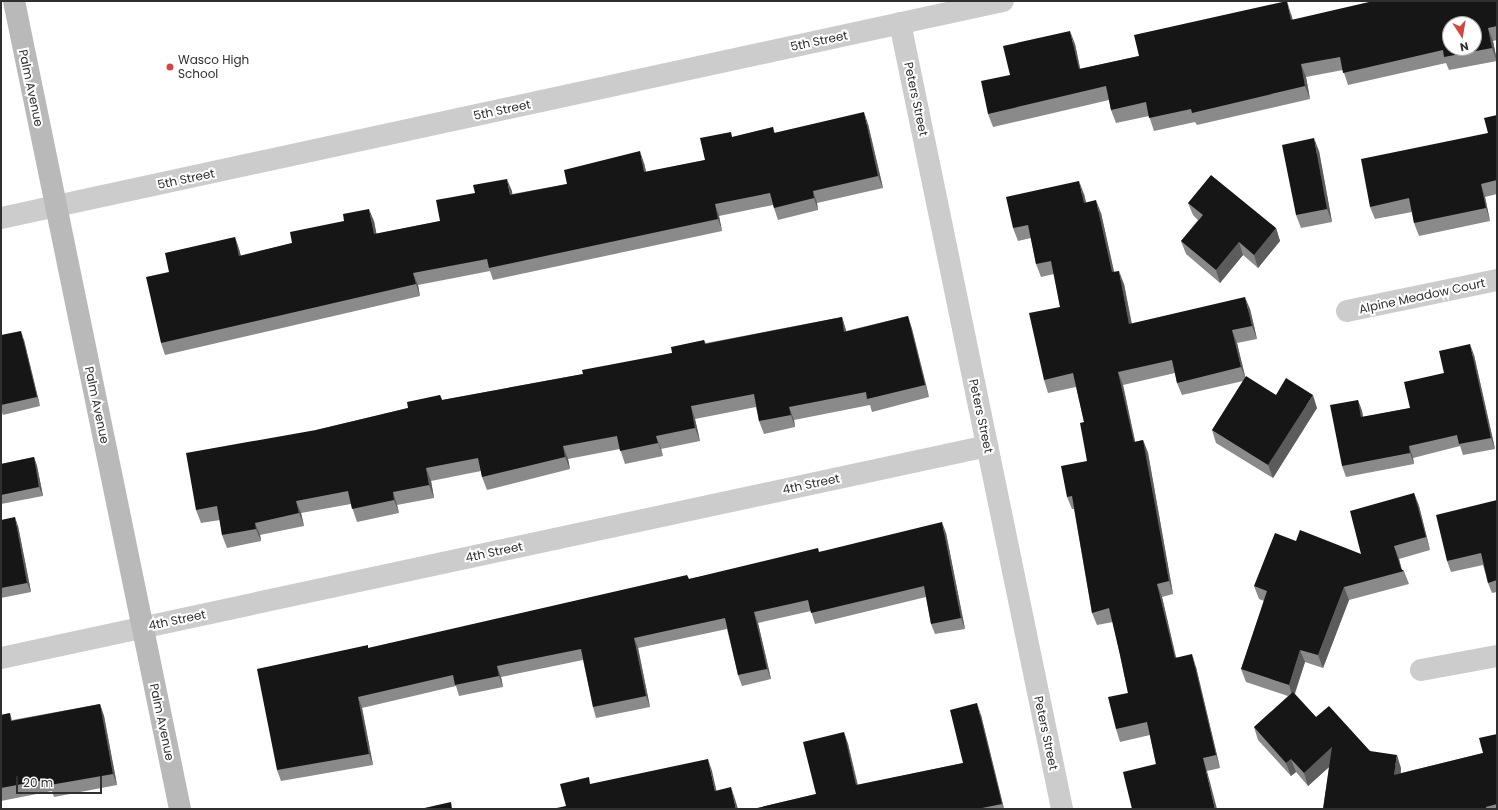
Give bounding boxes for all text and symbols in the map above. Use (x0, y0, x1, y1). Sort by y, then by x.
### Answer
north arrow (1442, 16, 1482, 56)
street label: 5th Street (789, 28, 849, 54)
text: N (1459, 38, 1470, 55)
street label: Palm Avenue (16, 48, 46, 128)
place label: Wasco High School (178, 53, 249, 81)
street label: Peters Street (901, 61, 931, 137)
marker: Wasco High School (165, 62, 175, 72)
street label: 5th Street (472, 97, 532, 123)
street label: 5th Street (156, 166, 216, 192)
street label: Alpine Meadow Court (1358, 276, 1486, 316)
street label: Palm Avenue (82, 365, 112, 445)
street label: Peters Street (966, 378, 996, 454)
street label: 4th Street (781, 471, 841, 497)
street label: 4th Street (464, 539, 524, 565)
street label: 4th Street (147, 607, 207, 633)
street label: Palm Avenue (147, 682, 177, 762)
street label: Peters Street (1031, 695, 1061, 771)
scale bar (18, 768, 104, 794)
text: 20 m (23, 774, 53, 791)

